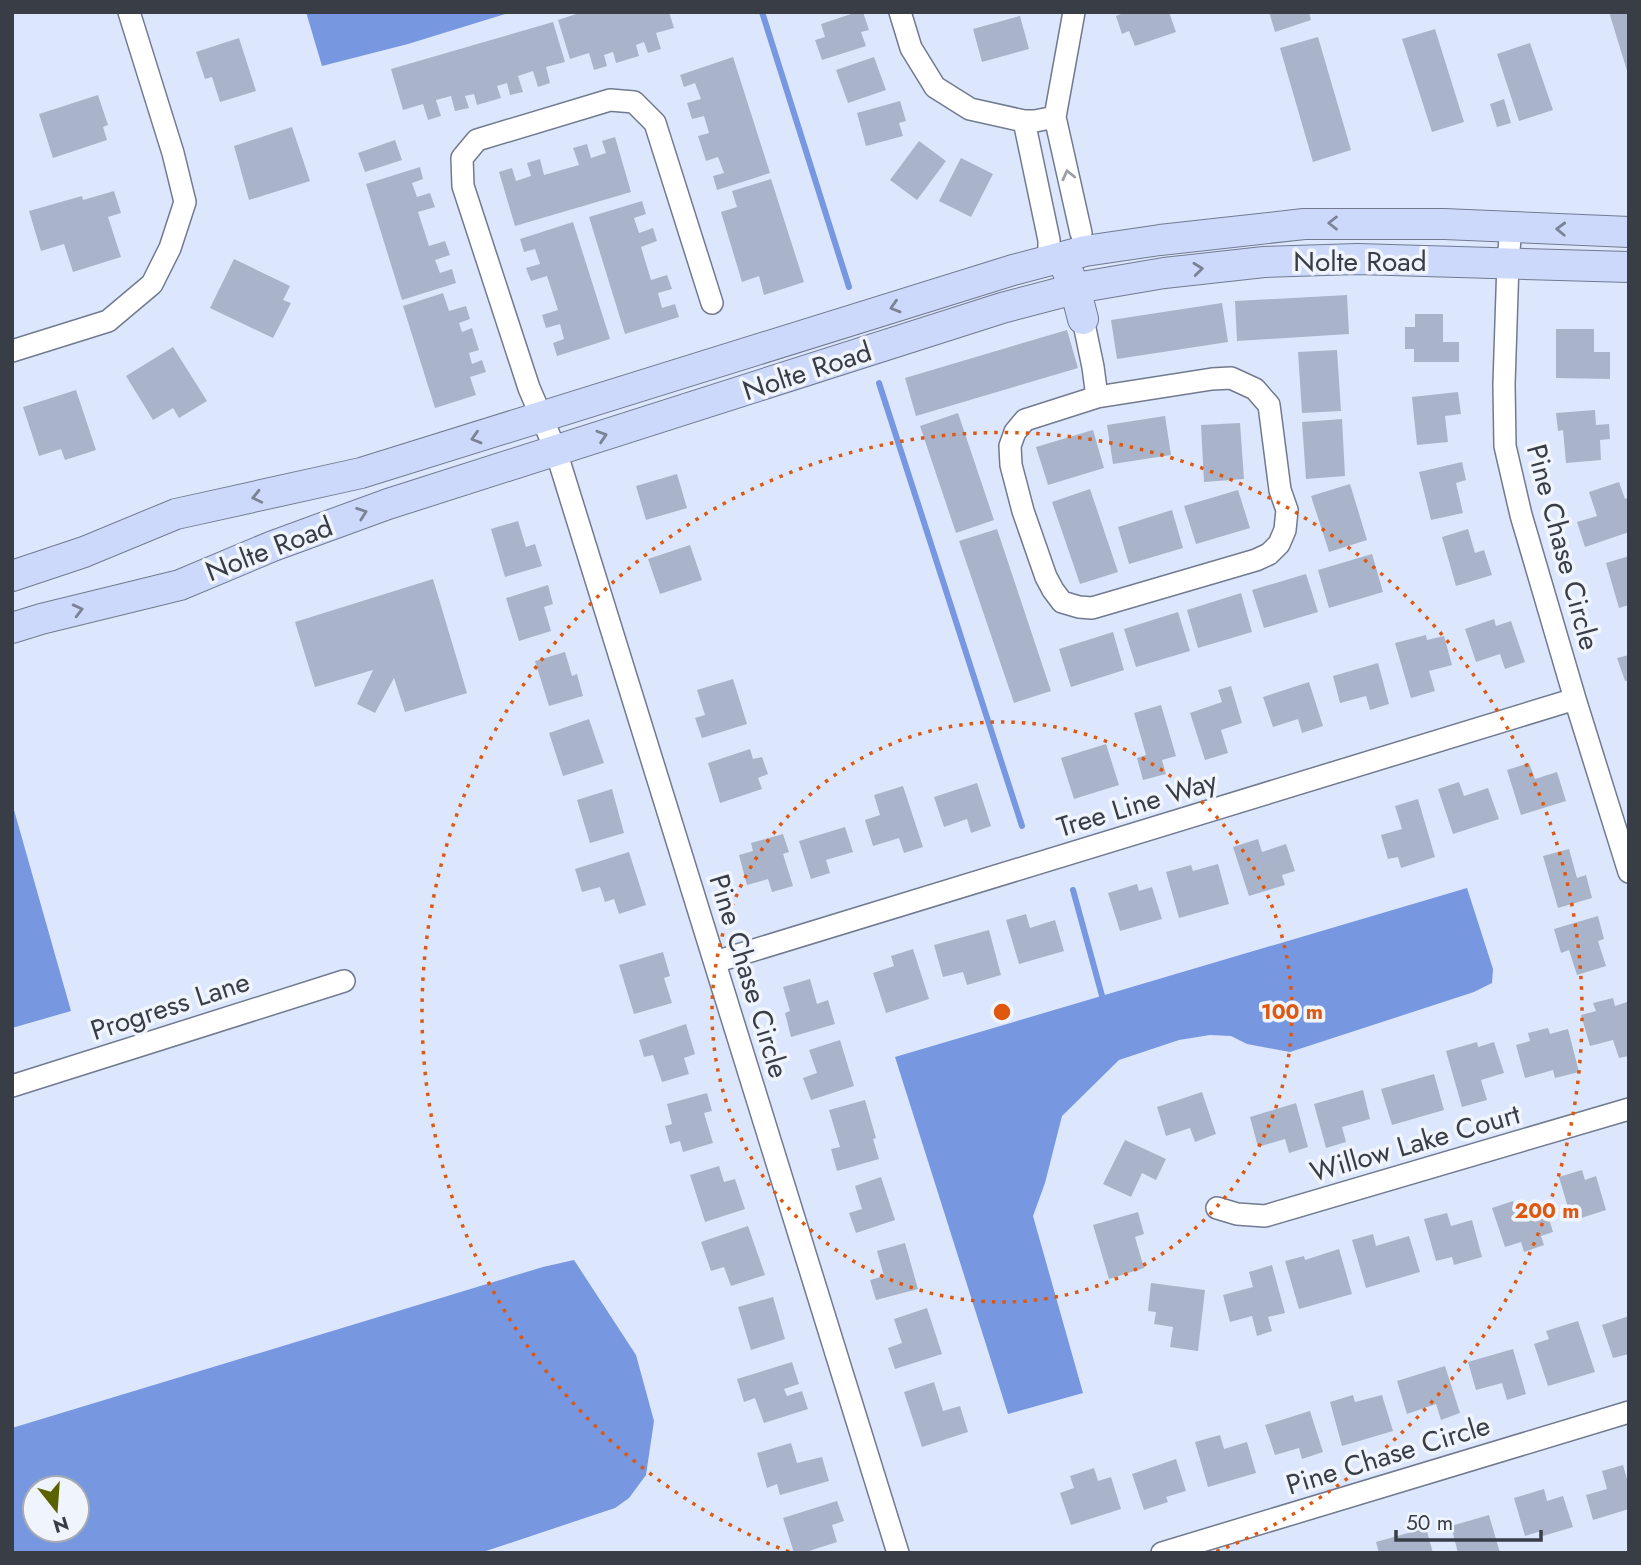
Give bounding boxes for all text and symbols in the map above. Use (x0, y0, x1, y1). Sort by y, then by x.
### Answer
one-way arrow (1062, 169, 1076, 181)
one-way arrow (1327, 216, 1338, 231)
one-way arrow (1555, 221, 1566, 236)
street label: Nolte Road (1293, 241, 1427, 282)
one-way arrow (1192, 262, 1203, 277)
one-way arrow (889, 298, 901, 313)
street label: Nolte Road (737, 331, 877, 411)
one-way arrow (470, 429, 482, 444)
one-way arrow (596, 430, 608, 444)
street label: Pine Chase Circle (1516, 440, 1610, 654)
one-way arrow (251, 488, 263, 503)
street label: Nolte Road (199, 506, 339, 592)
one-way arrow (356, 507, 368, 521)
one-way arrow (72, 603, 84, 618)
street label: Tree Line Way (1052, 760, 1223, 848)
street label: Pine Chase Circle (698, 869, 800, 1083)
street label: Progress Lane (85, 961, 255, 1051)
text: 100 m (1261, 997, 1323, 1027)
centre of rings (990, 1000, 1014, 1024)
street label: Willow Lake Court (1305, 1093, 1525, 1193)
text: 200 m (1514, 1196, 1580, 1226)
street label: Pine Chase Circle (1281, 1404, 1495, 1506)
north arrow (21, 1474, 91, 1544)
scale bar (1396, 1498, 1541, 1542)
text: 50 m (1406, 1508, 1453, 1538)
text: N (50, 1510, 72, 1540)

